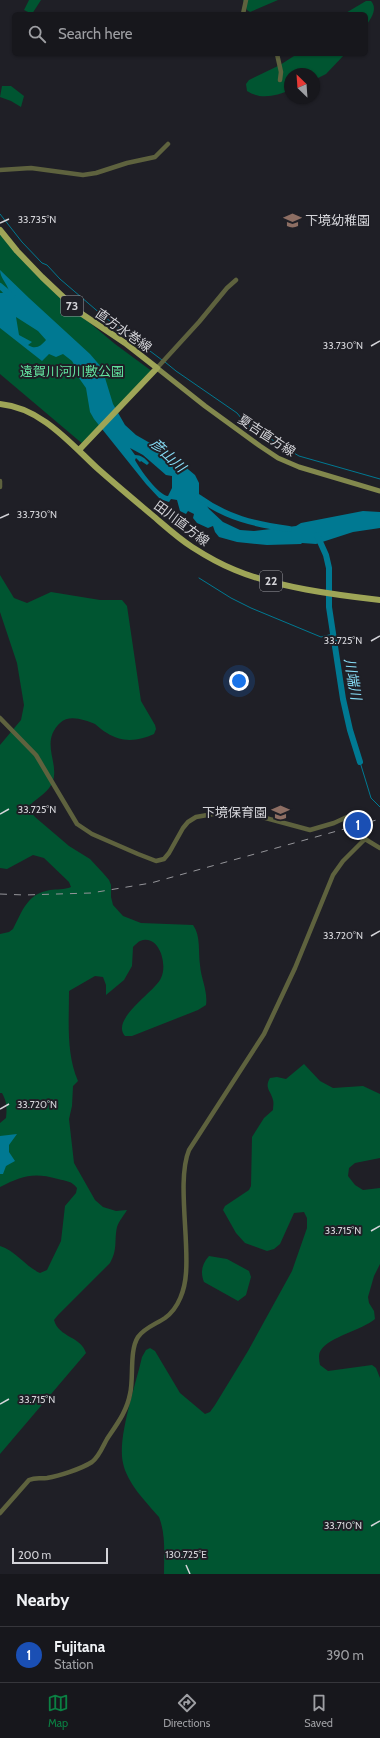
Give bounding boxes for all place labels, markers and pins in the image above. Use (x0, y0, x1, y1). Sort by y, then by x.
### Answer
school or university icon: 下境幼稚園 (282, 210, 302, 230)
place label: 下境幼稚園 (305, 212, 370, 228)
school or university icon: 下境保育園 (270, 802, 290, 822)
place label: 下境保育園 (202, 804, 267, 820)
pin: 1 (345, 810, 371, 840)

